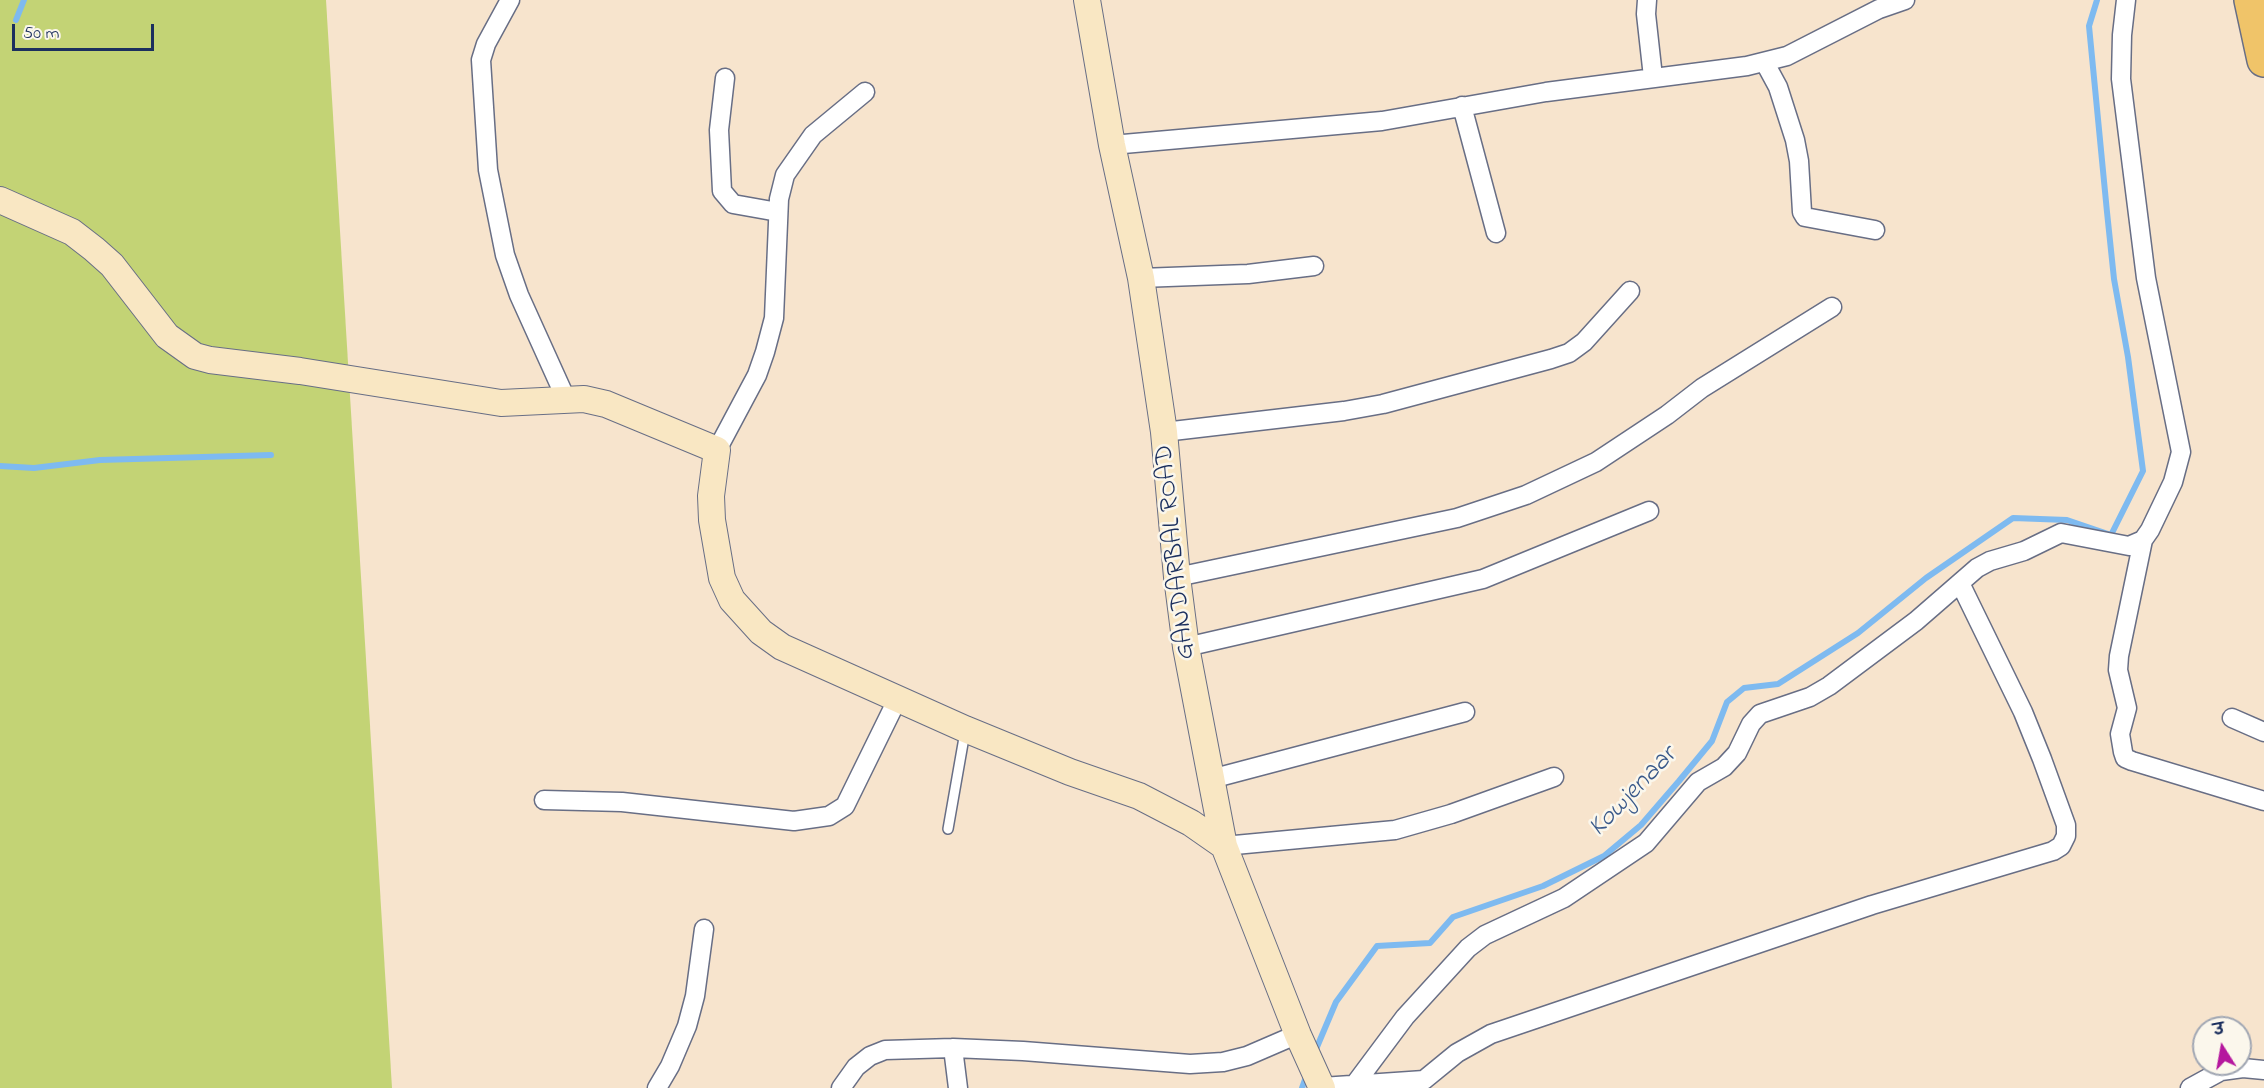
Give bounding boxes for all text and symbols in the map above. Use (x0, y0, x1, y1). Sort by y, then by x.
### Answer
scale bar (15, 12, 158, 50)
text: 50 m (23, 21, 60, 47)
street label: GANDARBAL ROAD (1150, 443, 1204, 661)
water label: Kowjenaar (1583, 741, 1685, 845)
north arrow (2192, 1016, 2252, 1076)
text: उ (2211, 1017, 2226, 1043)

